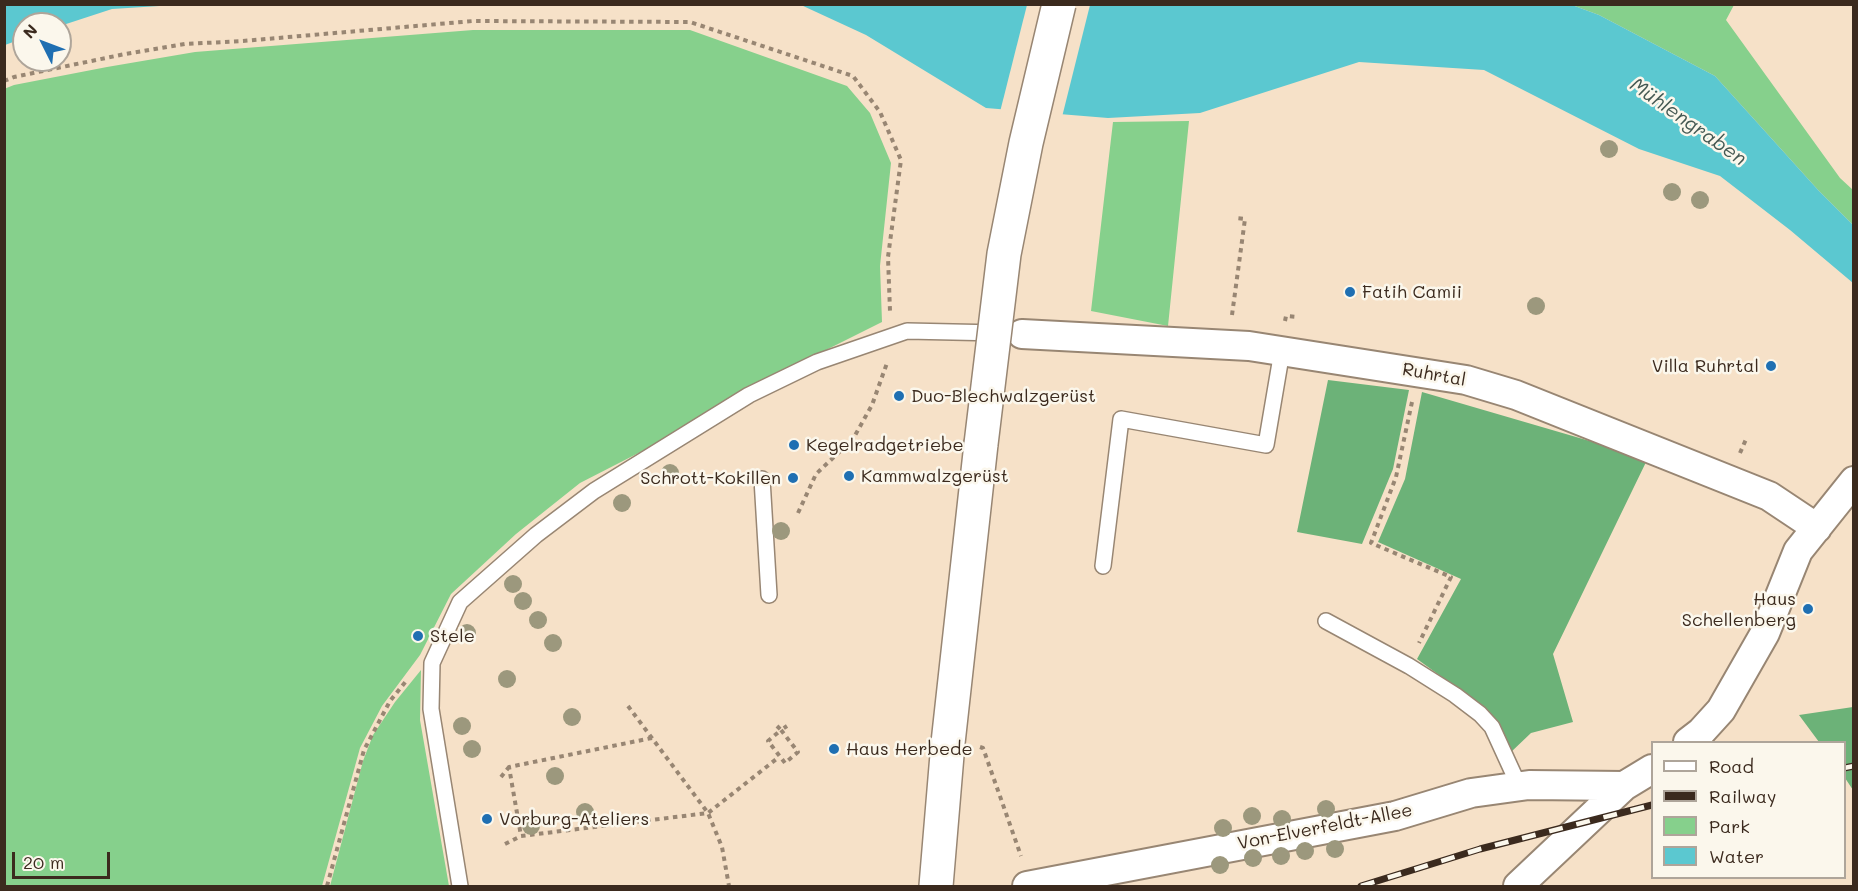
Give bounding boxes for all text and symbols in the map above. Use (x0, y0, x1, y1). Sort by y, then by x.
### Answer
north arrow (12, 12, 72, 72)
text: N (18, 19, 42, 43)
water label: Mühlengraben (1625, 73, 1751, 171)
place label: Fatih Camii (1362, 281, 1462, 303)
marker: Fatih Camii (1343, 285, 1357, 299)
place label: Villa Ruhrtal (1652, 355, 1759, 377)
street label: Ruhrtal (1401, 359, 1467, 391)
marker: Villa Ruhrtal (1764, 359, 1778, 373)
place label: Duo-Blechwalzgerüst (911, 385, 1096, 407)
marker: Duo-Blechwalzgerüst (892, 389, 906, 403)
place label: Kegelradgetriebe (806, 434, 964, 456)
marker: Kegelradgetriebe (787, 438, 801, 452)
place label: Kammwalzgerüst (861, 465, 1009, 487)
place label: Schrott-Kokillen (640, 467, 781, 489)
marker: Kammwalzgerüst (842, 469, 856, 483)
marker: Schrott-Kokillen (786, 471, 800, 485)
place label: Haus Schellenberg (1682, 588, 1796, 630)
marker: Haus Schellenberg (1801, 602, 1815, 616)
place label: Stele (430, 625, 475, 647)
marker: Stele (411, 629, 425, 643)
place label: Haus Herbede (846, 738, 973, 760)
legend (1651, 741, 1846, 879)
marker: Haus Herbede (827, 742, 841, 756)
text: Road (1709, 754, 1754, 778)
text: Railway (1709, 784, 1776, 808)
street label: Von-Elverfeldt-Allee (1236, 799, 1414, 855)
place label: Vorburg-Ateliers (499, 808, 649, 830)
marker: Vorburg-Ateliers (480, 812, 494, 826)
text: Park (1709, 814, 1750, 838)
scale bar (15, 840, 112, 878)
text: Water (1709, 844, 1764, 868)
text: 20 m (23, 850, 64, 874)

